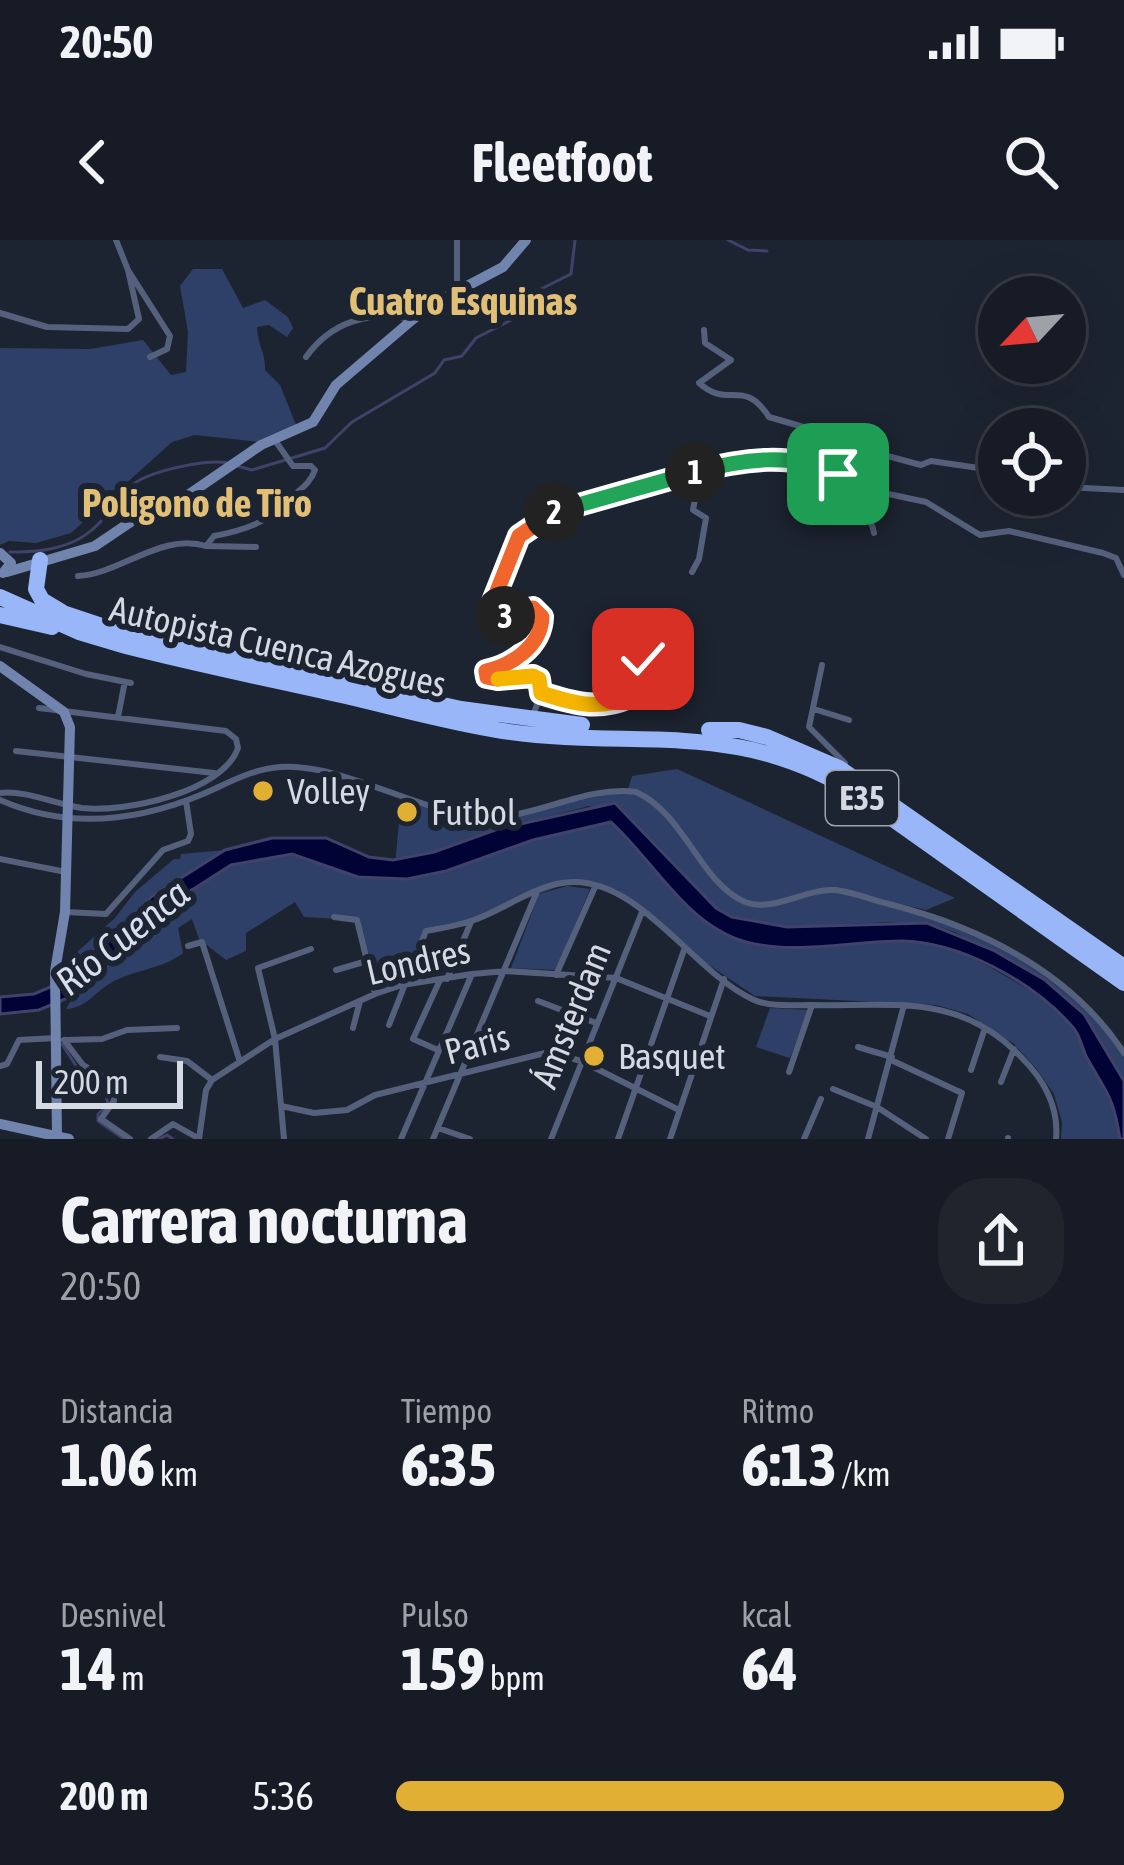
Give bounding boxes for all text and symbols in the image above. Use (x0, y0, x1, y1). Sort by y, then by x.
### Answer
text: 20:50 (60, 16, 154, 68)
icon: back (60, 129, 126, 195)
icon: search (998, 129, 1064, 195)
text: Fleetfoot (471, 132, 653, 193)
north arrow (978, 276, 1086, 384)
map controls (978, 276, 1086, 516)
district label: Cuatro Esquinas (349, 279, 577, 323)
button: locate (978, 408, 1086, 516)
pin (787, 423, 889, 525)
icon: arrive (805, 441, 871, 507)
pin: 1 (665, 442, 725, 502)
text: 1 (687, 453, 703, 491)
district label: Poligono de Tiro (82, 481, 312, 525)
pin: 2 (524, 482, 584, 542)
text: 2 (546, 493, 562, 531)
pin: 3 (475, 586, 535, 646)
street label: Autopista Cuenca Azogues (106, 587, 450, 705)
text: 3 (497, 597, 513, 635)
pin (592, 608, 694, 710)
icon: check (610, 626, 676, 692)
place label: Volley (287, 770, 370, 812)
road number: E35 (826, 771, 898, 825)
marker: Volley (250, 778, 276, 804)
place label: Futbol (431, 791, 517, 833)
marker: Futbol (394, 799, 420, 825)
water label: Río Cuenca (47, 870, 197, 1004)
street label: Londres (362, 929, 474, 993)
street label: Ámsterdam (523, 936, 619, 1094)
street label: Paris (440, 1015, 514, 1073)
place label: Basquet (618, 1035, 726, 1077)
marker: Basquet (581, 1043, 607, 1069)
scale bar (36, 1055, 183, 1108)
text: 200 m (54, 1063, 129, 1101)
button: share (938, 1178, 1064, 1304)
text: Carrera nocturna (60, 1181, 468, 1257)
text: 20:50 (60, 1264, 141, 1308)
text: Distancia (60, 1392, 174, 1430)
text: Tiempo (401, 1392, 492, 1430)
text: Ritmo (741, 1392, 814, 1430)
text: 1.06 (60, 1430, 155, 1499)
text: 6:35 (401, 1430, 496, 1499)
text: 6:13 (741, 1430, 837, 1499)
text: km (155, 1455, 198, 1493)
text: /km (837, 1455, 891, 1493)
text: Desnivel (60, 1596, 166, 1634)
text: Pulso (401, 1596, 469, 1634)
text: kcal (741, 1596, 792, 1634)
text: 14 (60, 1634, 116, 1703)
text: 159 (401, 1634, 485, 1703)
text: 64 (741, 1634, 798, 1703)
text: m (116, 1659, 145, 1697)
text: bpm (485, 1659, 545, 1697)
text: 200 m (60, 1774, 148, 1818)
text: 5:36 (252, 1774, 314, 1818)

